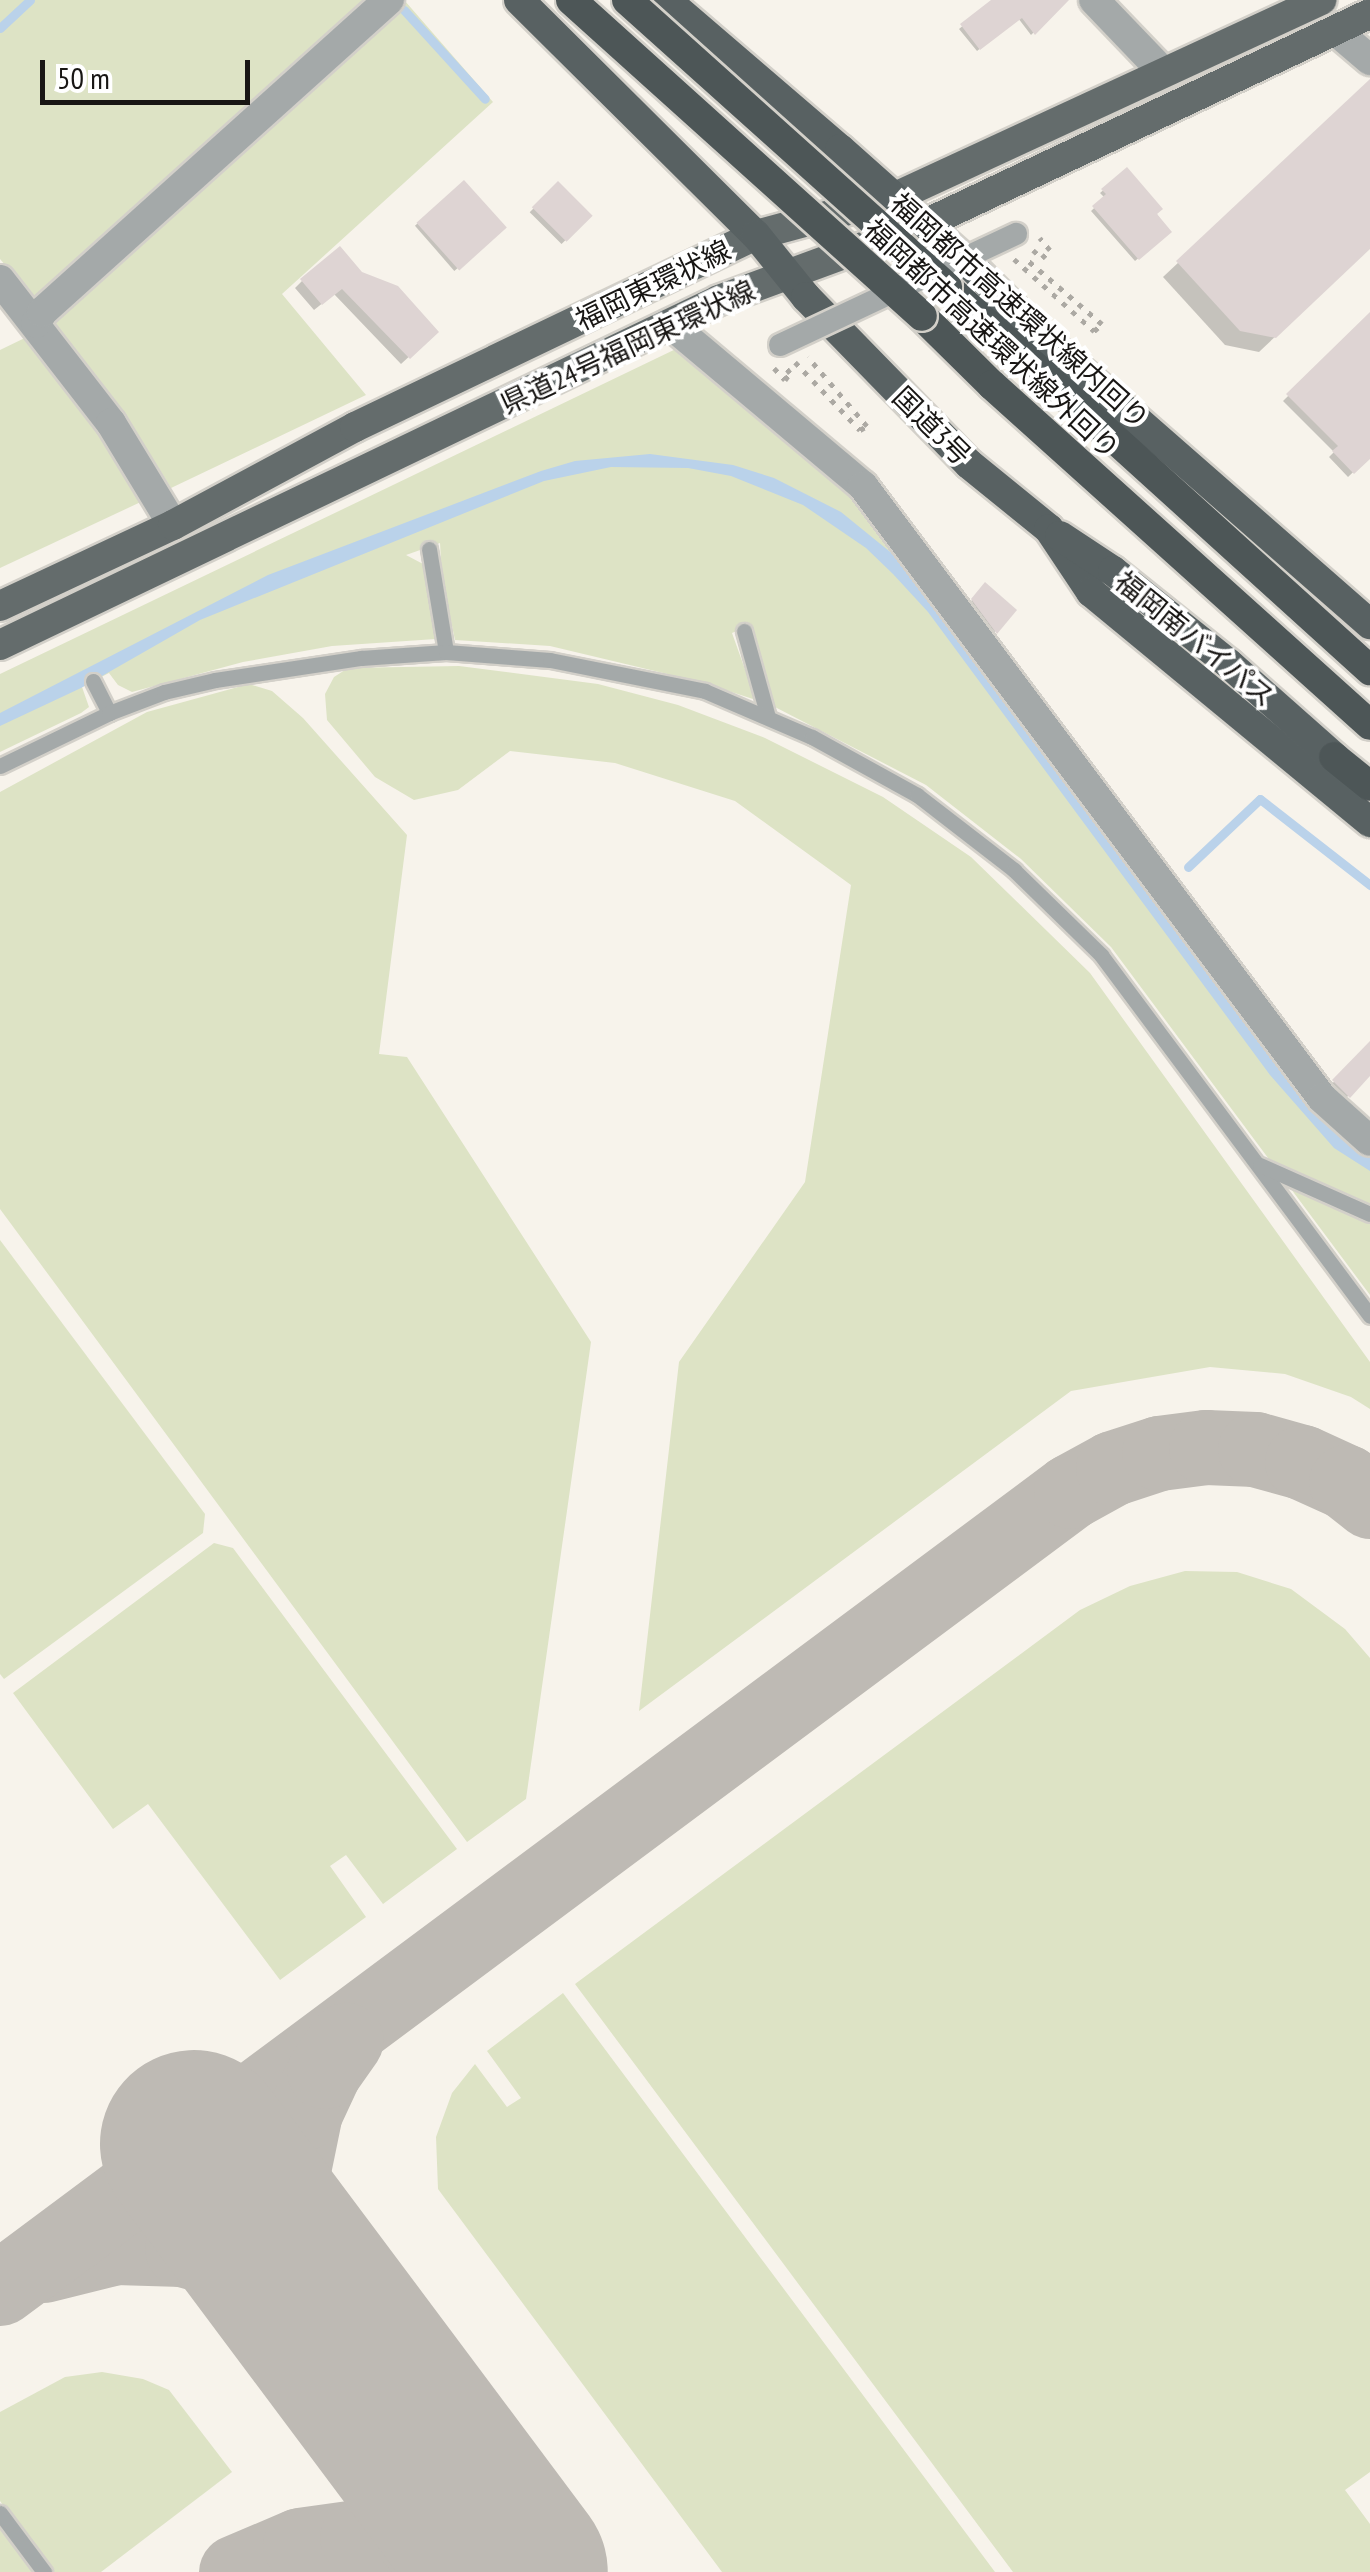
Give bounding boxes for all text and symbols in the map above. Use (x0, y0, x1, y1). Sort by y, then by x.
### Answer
scale bar (45, 40, 255, 102)
text: 50 m (57, 58, 110, 97)
street label: 福岡都市高速環状線内回り (884, 186, 1156, 436)
street label: 福岡都市高速環状線外回り (858, 212, 1126, 466)
street label: 福岡東環状線 (570, 233, 736, 337)
street label: 県道24号福岡東環状線 (495, 273, 761, 421)
street label: 国道3号 (886, 380, 978, 472)
street label: 福岡南バイパス (1108, 564, 1282, 714)

